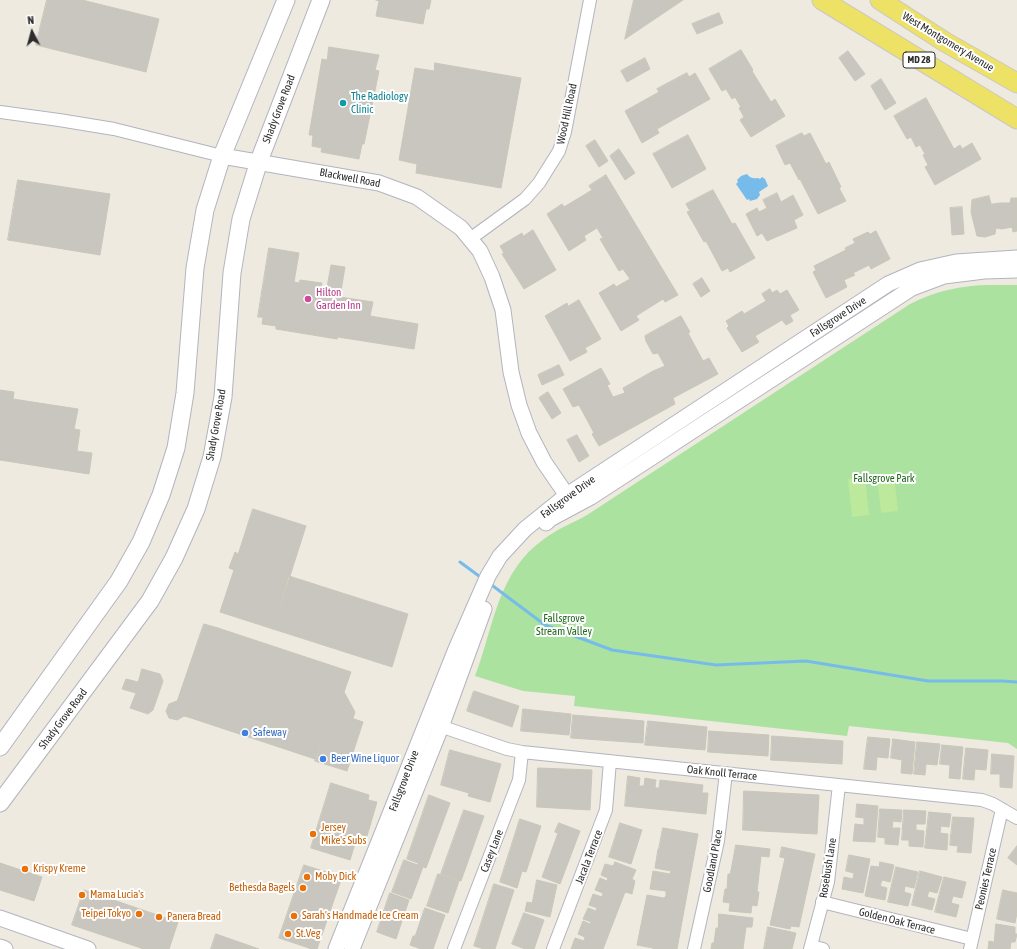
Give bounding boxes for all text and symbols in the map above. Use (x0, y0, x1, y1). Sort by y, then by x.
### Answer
street label: West Montgomery Avenue (900, 9, 996, 75)
north arrow (12, 12, 52, 52)
text: N (27, 14, 35, 26)
road number: MD 28 (903, 52, 935, 68)
street label: Shady Grove Road (260, 73, 298, 145)
street label: Wood Hill Road (554, 82, 580, 146)
place label: The Radiology Clinic (351, 90, 408, 116)
marker: The Radiology Clinic (338, 98, 348, 108)
street label: Blackwell Road (318, 166, 382, 190)
place label: Hilton Garden Inn (316, 286, 361, 312)
marker: Hilton Garden Inn (303, 294, 313, 304)
street label: Fallsgrove Drive (807, 294, 869, 340)
street label: Shady Grove Road (203, 388, 229, 462)
park label: Fallsgrove Park (853, 472, 915, 486)
street label: Fallsgrove Drive (538, 473, 598, 521)
park label: Fallsgrove Stream Valley (536, 612, 592, 638)
street label: Shady Grove Road (36, 686, 90, 752)
place label: Safeway (253, 726, 287, 740)
marker: Safeway (240, 728, 250, 738)
street label: Fallsgrove Drive (386, 749, 422, 813)
place label: Beer Wine Liquor (331, 752, 399, 766)
marker: Beer Wine Liquor (318, 754, 328, 764)
street label: Oak Knoll Terrace (686, 763, 758, 783)
place label: Jersey Mike's Subs (321, 821, 366, 847)
street label: Casey Lane (478, 828, 506, 874)
street label: Jacala Terrace (573, 828, 605, 886)
street label: Goodland Place (700, 828, 726, 894)
marker: Jersey Mike's Subs (308, 829, 318, 839)
street label: Rosebush Lane (817, 837, 839, 899)
street label: Peonies Terrace (972, 847, 1000, 911)
place label: Krispy Kreme (33, 862, 86, 876)
marker: Krispy Kreme (20, 864, 30, 874)
place label: Moby Dick (315, 870, 356, 884)
marker: Moby Dick (302, 872, 312, 882)
place label: Bethesda Bagels (229, 881, 295, 895)
marker: Bethesda Bagels (298, 883, 308, 893)
place label: Mama Lucia's (90, 888, 144, 902)
marker: Mama Lucia's (77, 890, 87, 900)
street label: Golden Oak Terrace (857, 905, 937, 937)
place label: Teipei Tokyo (81, 907, 131, 921)
marker: Teipei Tokyo (134, 909, 144, 919)
place label: Sarah's Handmade Ice Cream (302, 909, 419, 923)
place label: Panera Bread (167, 910, 221, 924)
marker: Sarah's Handmade Ice Cream (289, 911, 299, 921)
marker: Panera Bread (154, 912, 164, 922)
place label: St.Veg (296, 927, 321, 941)
marker: St.Veg (283, 929, 293, 939)

